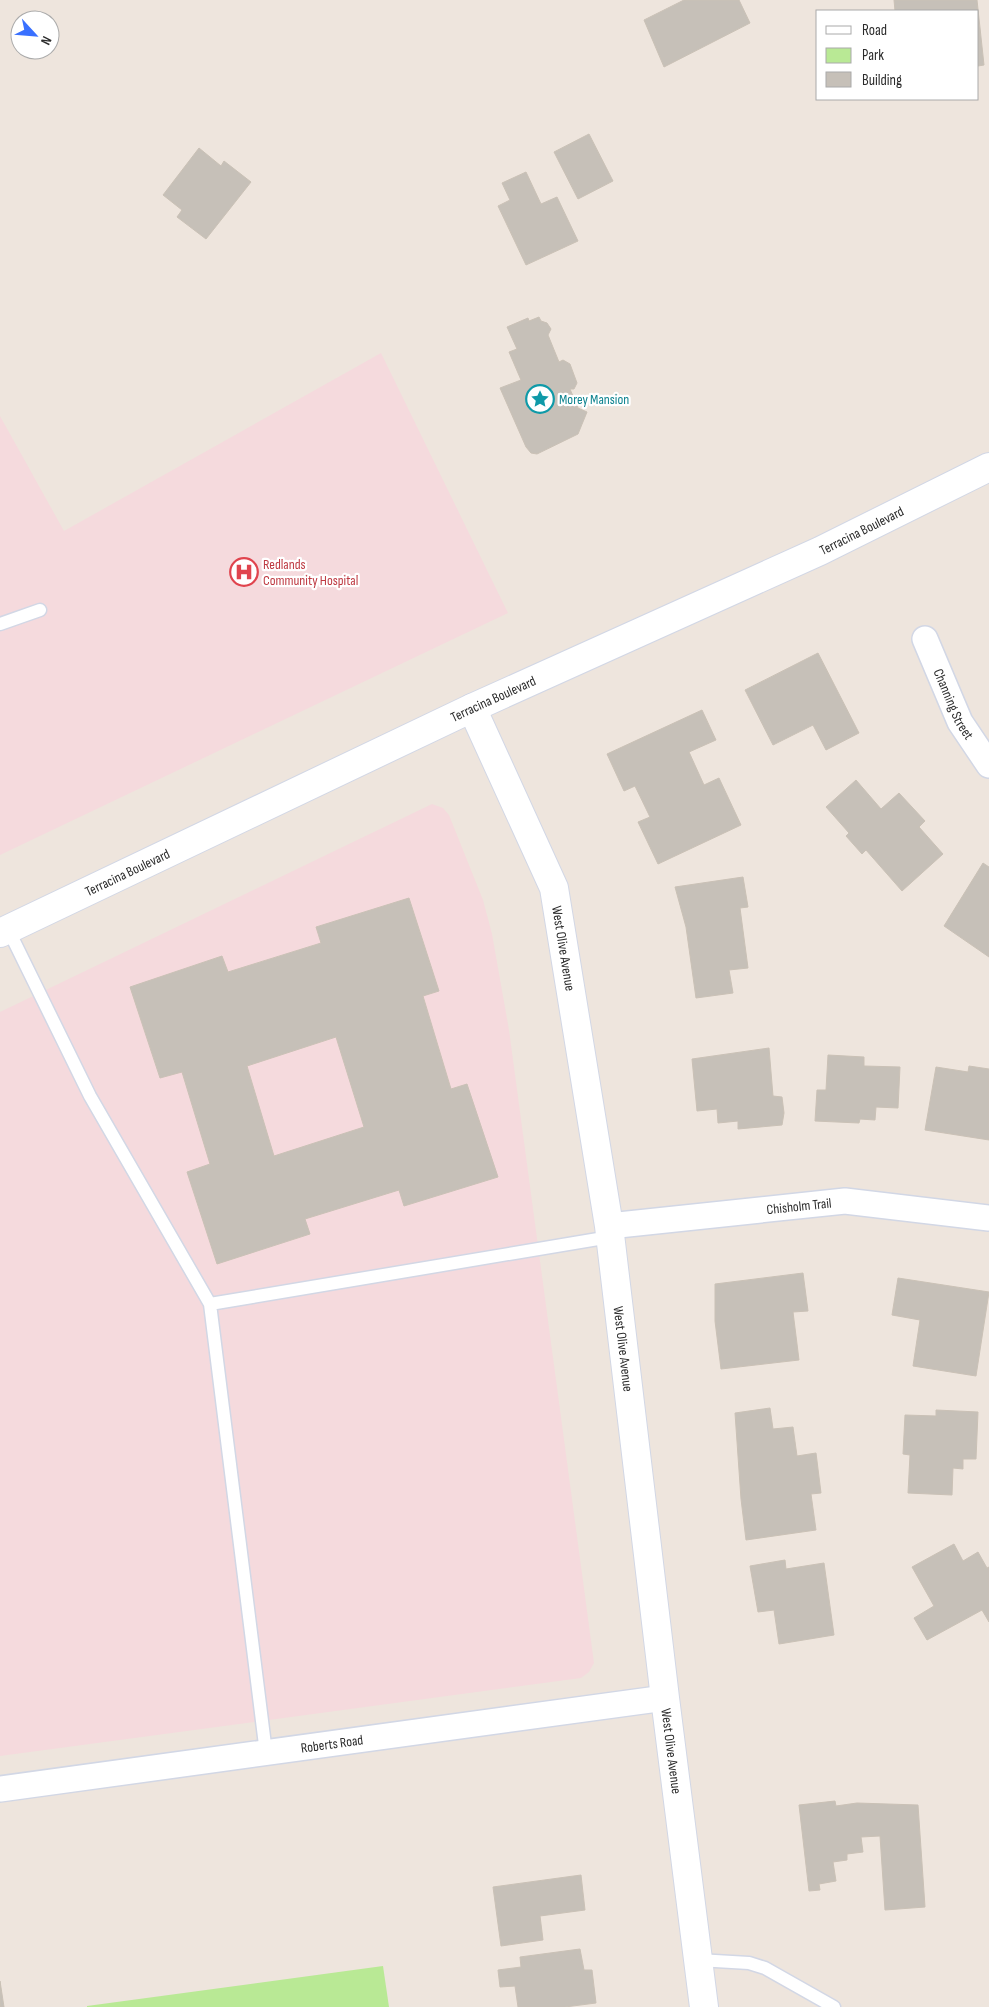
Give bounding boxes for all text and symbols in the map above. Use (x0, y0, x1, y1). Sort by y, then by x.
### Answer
north arrow (10, 10, 60, 60)
legend (816, 10, 979, 100)
text: Road (862, 21, 887, 40)
text: N (37, 33, 56, 48)
text: Park (862, 46, 884, 65)
text: Building (862, 71, 902, 90)
place icon: Morey Mansion (525, 384, 555, 414)
place label: Morey Mansion (559, 391, 629, 408)
street label: Terracina Boulevard (817, 503, 907, 559)
place label: Redlands Community Hospital (263, 556, 358, 589)
hospital icon: Redlands Community Hospital (229, 557, 259, 587)
street label: Channing Street (929, 666, 977, 743)
street label: Terracina Boulevard (448, 672, 539, 726)
street label: Terracina Boulevard (82, 845, 173, 900)
street label: West Olive Avenue (548, 905, 579, 992)
street label: Chisholm Trail (766, 1194, 832, 1218)
street label: West Olive Avenue (610, 1305, 637, 1393)
street label: West Olive Avenue (657, 1707, 685, 1795)
street label: Roberts Road (300, 1731, 364, 1757)

